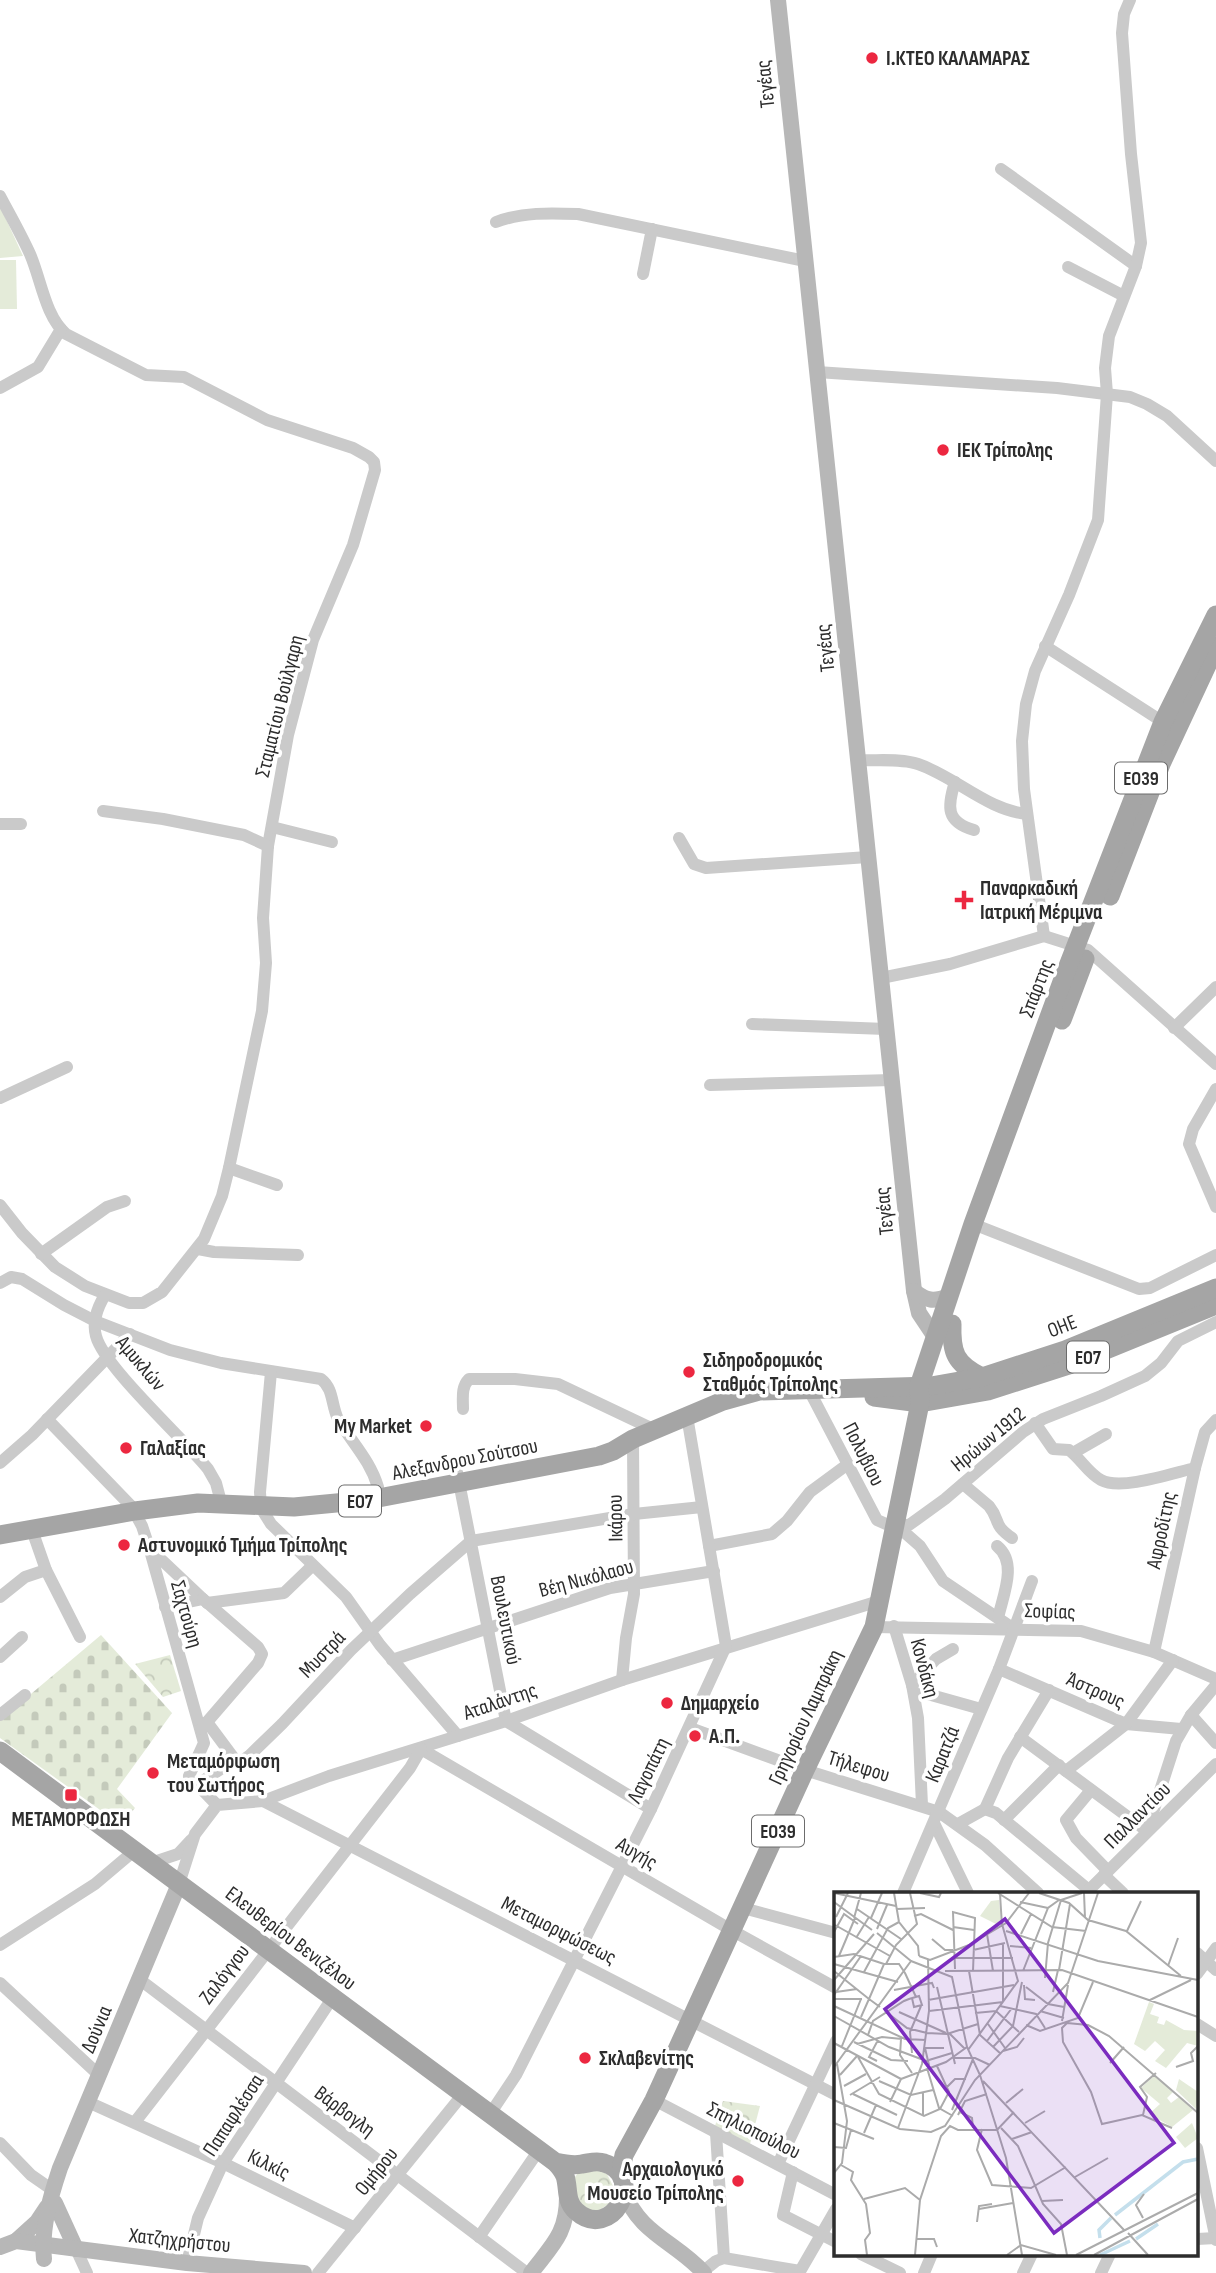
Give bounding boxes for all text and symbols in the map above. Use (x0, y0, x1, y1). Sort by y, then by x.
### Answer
place label: Ι.ΚΤΕΟ ΚΑΛΑΜΑΡΑΣ (886, 46, 1030, 71)
marker: Ι.ΚΤΕΟ ΚΑΛΑΜΑΡΑΣ (864, 50, 880, 66)
street label: Τεγέας (751, 59, 780, 109)
place label: ΙΕΚ Τρίπολης (957, 438, 1053, 463)
marker: ΙΕΚ Τρίπολης (935, 442, 951, 458)
street label: Τεγέας (811, 623, 840, 673)
street label: Σταματίου Βούλγαρη (250, 632, 309, 780)
road number: ΕΟ39 (1115, 762, 1167, 793)
place label: Παναρκαδική Ιατρική Μέριμνα (980, 876, 1103, 925)
marker: Παναρκαδική Ιατρική Μέριμνα (954, 890, 974, 910)
street label: Σπάρτης (1014, 955, 1059, 1021)
street label: Τεγέας (870, 1186, 899, 1236)
street label: ΟΗΕ (1044, 1309, 1081, 1343)
street label: Αμυκλών (110, 1330, 171, 1396)
road number: ΕΟ7 (1067, 1342, 1109, 1372)
place label: Σιδηροδρομικός Σταθμός Τρίπολης (703, 1348, 838, 1397)
marker: Σιδηροδρομικός Σταθμός Τρίπολης (681, 1364, 697, 1380)
street label: Ηρώων 1912 (946, 1402, 1031, 1477)
place label: My Market (334, 1414, 412, 1439)
marker: My Market (418, 1418, 434, 1434)
street label: Πολυβίου (837, 1418, 890, 1490)
street label: Αλεξανδρου Σούτσου (389, 1433, 540, 1486)
place label: Γαλαξίας (140, 1436, 206, 1461)
marker: Γαλαξίας (118, 1440, 134, 1456)
road number: ΕΟ7 (339, 1485, 381, 1516)
street label: Αφροδίτης (1141, 1489, 1182, 1572)
street label: Ικάρου (603, 1494, 628, 1542)
place label: Αστυνομικό Τμήμα Τρίπολης (137, 1533, 348, 1558)
marker: Αστυνομικό Τμήμα Τρίπολης (116, 1537, 132, 1553)
street label: Βέη Νικόλαου (536, 1554, 636, 1603)
street label: Βουλευτικού (485, 1573, 526, 1667)
street label: Σαχτούρη (165, 1578, 208, 1650)
street label: Σοφίας (1024, 1598, 1076, 1625)
street label: Μυστρά (294, 1625, 351, 1683)
street label: Κονδάκη (905, 1636, 944, 1701)
street label: Γρηγορίου Λαμπράκη (763, 1646, 848, 1789)
street label: Άστρους (1063, 1667, 1129, 1714)
street label: Αταλάντης (459, 1677, 540, 1726)
place label: Δημαρχείο (681, 1691, 759, 1716)
marker: Δημαρχείο (659, 1695, 675, 1711)
street label: Καρατζά (920, 1722, 965, 1786)
place label: Α.Π. (708, 1724, 740, 1749)
marker: Α.Π. (687, 1728, 703, 1744)
street label: Λαγοπάτη (621, 1733, 675, 1808)
street label: Τήλεφου (825, 1745, 893, 1788)
place label: Μεταμόρφωση του Σωτήρος (167, 1749, 280, 1798)
marker: Μεταμόρφωση του Σωτήρος (145, 1765, 161, 1781)
street label: Παλλαντίου (1099, 1777, 1176, 1854)
marker: ΜΕΤΑΜΟΡΦΩΣΗ (63, 1787, 79, 1803)
place label: ΜΕΤΑΜΟΡΦΩΣΗ (12, 1807, 130, 1832)
road number: ΕΟ39 (752, 1815, 804, 1846)
street label: Αυγής (611, 1831, 662, 1875)
street label: Ελευθερίου Βενιζέλου (220, 1881, 361, 1996)
street label: Μεταμορφώσεως (497, 1891, 621, 1970)
inset map (834, 1892, 1198, 2256)
street label: Ζαλόγγου (194, 1939, 255, 2009)
street label: Δούνια (75, 2002, 118, 2057)
place label: Σκλαβενίτης (599, 2046, 694, 2071)
marker: Σκλαβενίτης (577, 2050, 593, 2066)
street label: Παπαφλέσσα (198, 2069, 269, 2161)
street label: Βάρβογλη (309, 2081, 380, 2142)
street label: Σπηλιοπούλου (703, 2096, 805, 2165)
street label: Ομήρου (349, 2142, 403, 2200)
street label: Κιλκίς (244, 2144, 294, 2185)
place label: Αρχαιολογικό Μουσείο Τρίπολης (587, 2157, 724, 2206)
marker: Αρχαιολογικό Μουσείο Τρίπολης (730, 2173, 746, 2189)
street label: Χατζηχρήστου (127, 2223, 232, 2258)

